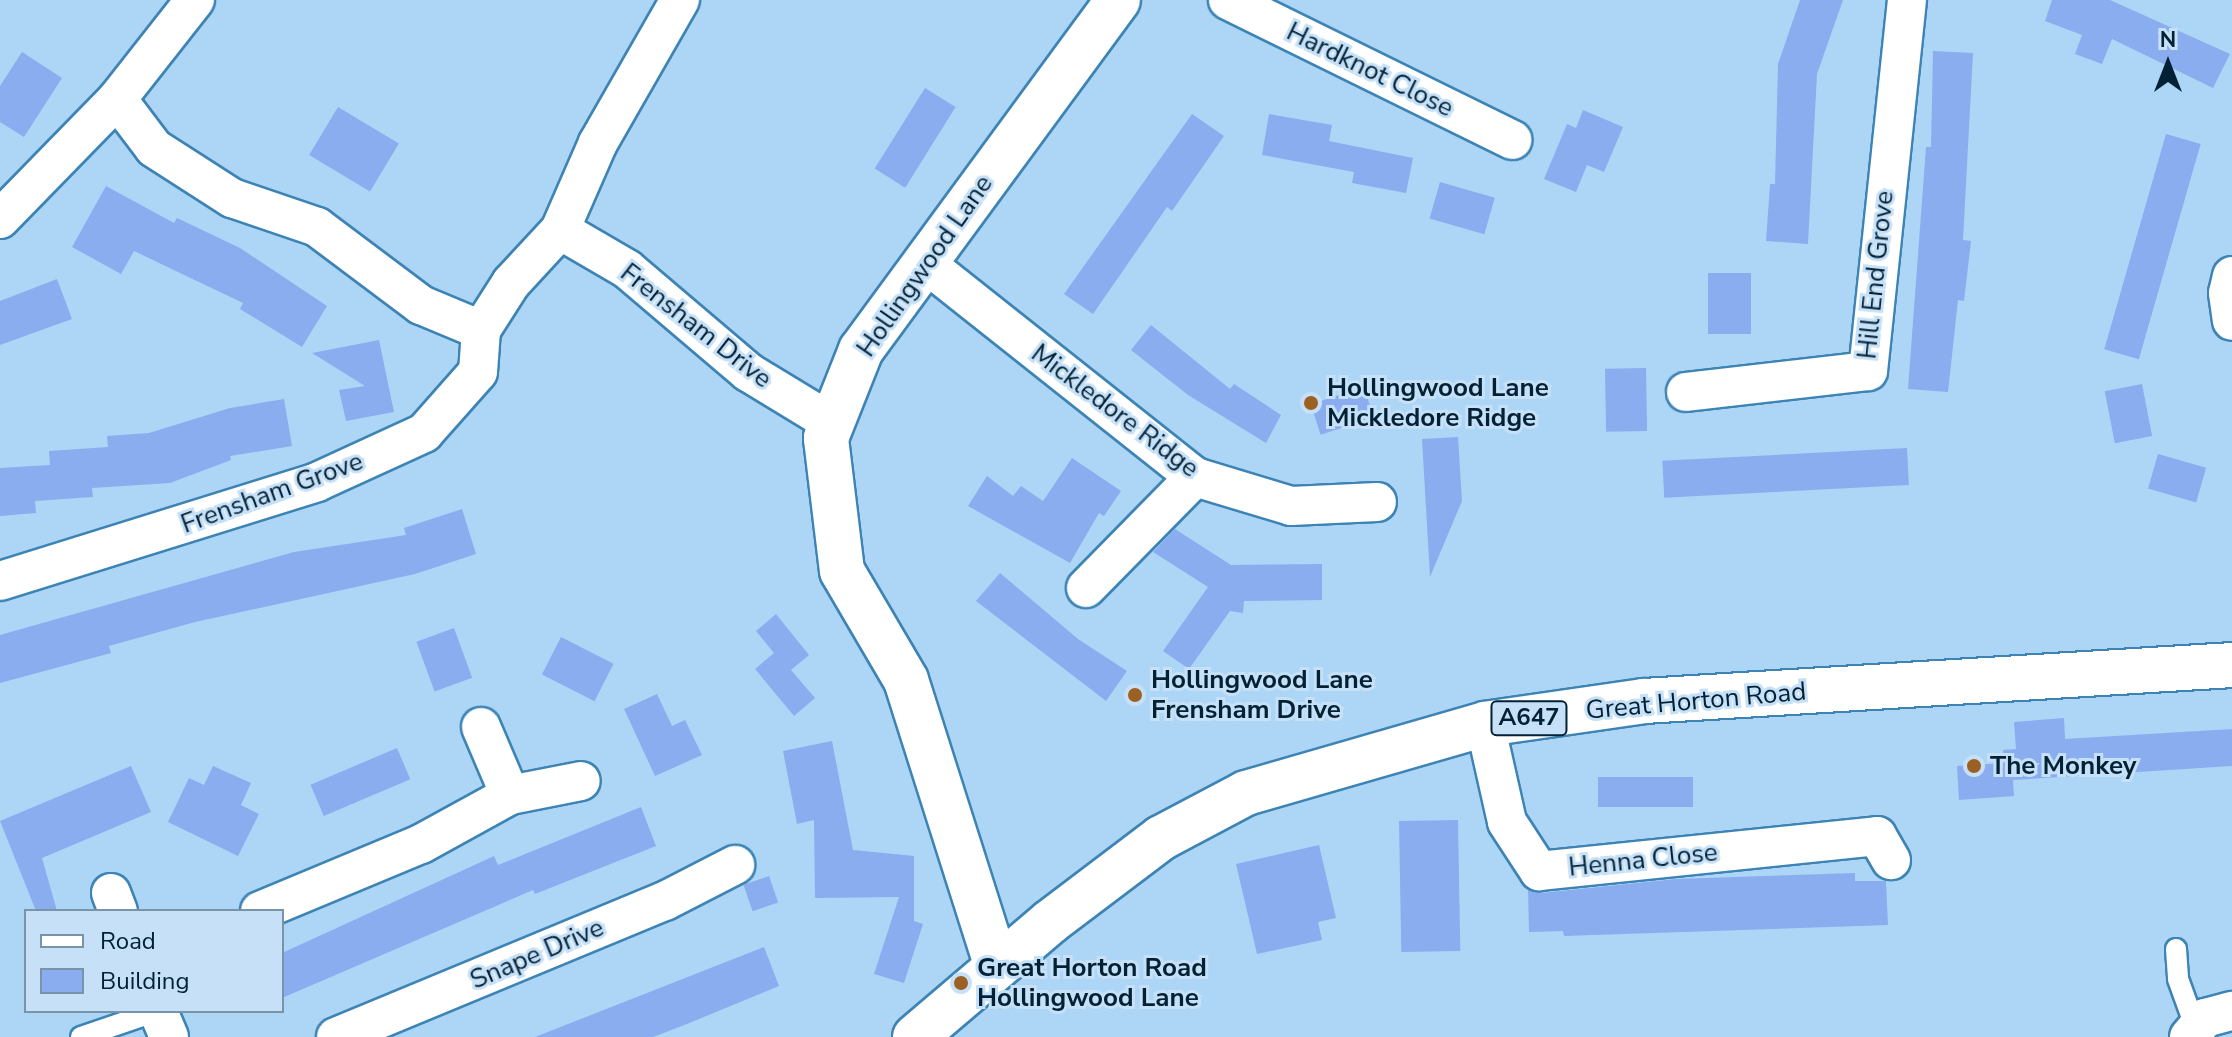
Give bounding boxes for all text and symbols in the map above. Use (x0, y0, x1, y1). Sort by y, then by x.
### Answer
street label: Hardknot Close (1282, 16, 1458, 124)
north arrow (2128, 24, 2208, 104)
text: N (2160, 25, 2176, 55)
street label: Hollingwood Lane (851, 169, 999, 363)
street label: Hill End Grove (1852, 189, 1900, 361)
street label: Frensham Drive (614, 257, 778, 395)
street label: Mickledore Ridge (1025, 338, 1205, 484)
place label: Hollingwood Lane Mickledore Ridge (1327, 372, 1549, 434)
marker: Hollingwood Lane Mickledore Ridge (1302, 394, 1320, 412)
street label: Frensham Grove (177, 446, 367, 540)
place label: Hollingwood Lane Frensham Drive (1151, 664, 1373, 726)
street label: Great Horton Road (1585, 676, 1807, 726)
marker: Hollingwood Lane Frensham Drive (1126, 686, 1144, 704)
road number: A647 (1489, 698, 1569, 738)
place label: The Monkey (1990, 750, 2136, 782)
marker: The Monkey (1965, 757, 1983, 775)
street label: Henna Close (1567, 837, 1719, 883)
legend (24, 909, 284, 1013)
street label: Snape Drive (466, 912, 608, 996)
text: Road (100, 925, 156, 957)
place label: Great Horton Road Hollingwood Lane (977, 952, 1207, 1014)
text: Building (100, 965, 190, 997)
marker: Great Horton Road Hollingwood Lane (952, 974, 970, 992)

